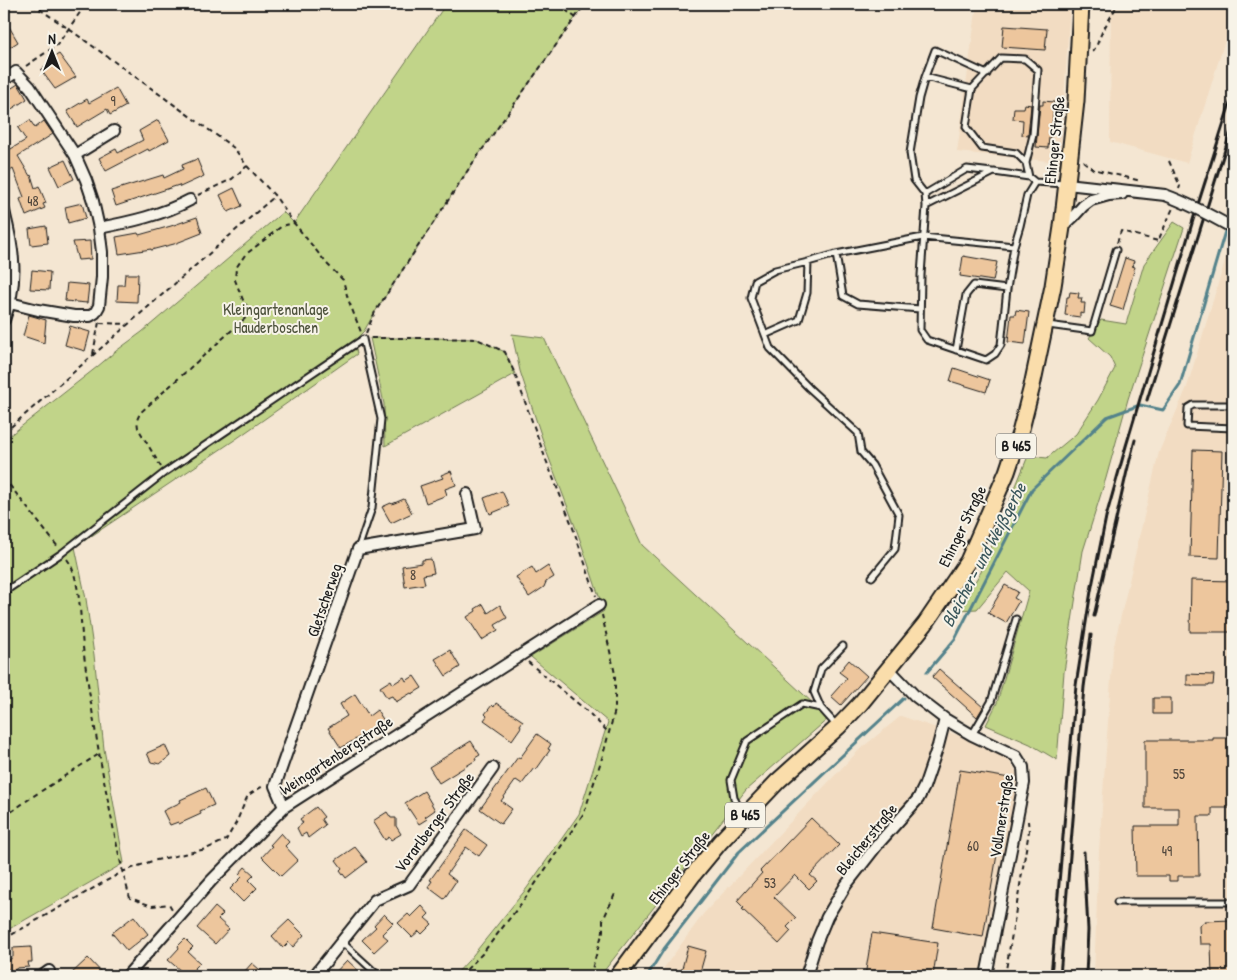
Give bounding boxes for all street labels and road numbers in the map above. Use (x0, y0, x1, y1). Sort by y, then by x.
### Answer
street label: Ehinger Straße (1038, 94, 1070, 185)
road number: B 465 (996, 434, 1036, 458)
street label: Ehinger Straße (933, 481, 991, 570)
street label: Gletscherweg (301, 560, 347, 640)
street label: Weingartenbergstraße (275, 710, 397, 800)
street label: Vorarlberger Straße (389, 767, 480, 877)
street label: Vollmerstraße (984, 772, 1019, 860)
street label: Bleicherstraße (830, 798, 902, 880)
road number: B 465 (725, 802, 765, 828)
street label: Ehinger Straße (643, 825, 715, 908)

